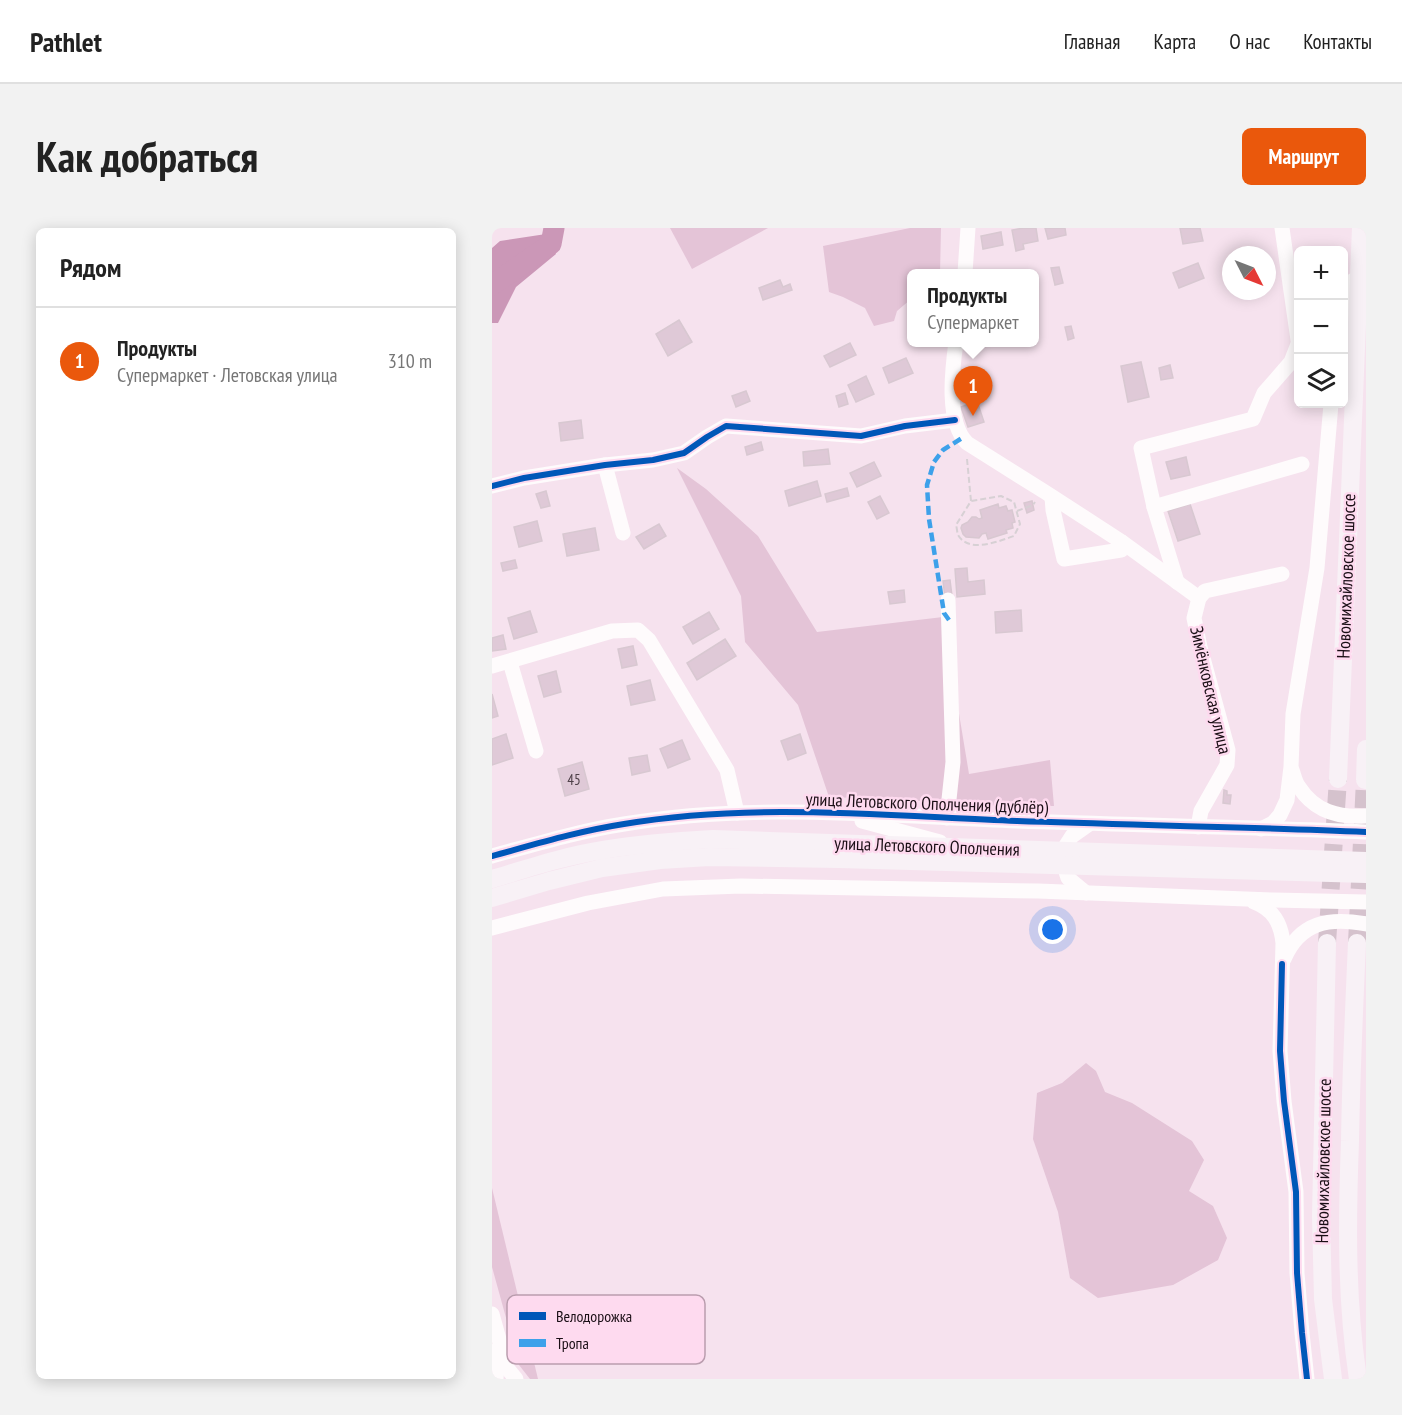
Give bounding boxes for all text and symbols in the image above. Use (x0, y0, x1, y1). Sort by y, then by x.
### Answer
text: Pathlet (30, 23, 102, 60)
text: Главная (1064, 28, 1120, 55)
text: Карта (1153, 28, 1196, 55)
text: О нас (1229, 28, 1270, 55)
text: Контакты (1303, 28, 1372, 55)
button: Маршрут (1242, 128, 1366, 185)
text: Как добраться (36, 129, 258, 184)
north arrow (1222, 246, 1276, 300)
map controls (1294, 246, 1348, 408)
button: + (1294, 246, 1348, 300)
text: Рядом (60, 251, 121, 284)
popup (907, 269, 1039, 347)
text: Продукты (927, 281, 1007, 309)
button: − (1294, 300, 1348, 354)
text: Супермаркет (927, 309, 1019, 335)
text: Продукты (117, 334, 197, 362)
text: 1 (75, 348, 84, 374)
text: 310 m (388, 348, 432, 374)
button: layers (1294, 354, 1348, 408)
text: Супермаркет · Летовская улица (117, 362, 338, 388)
pin: 1 (954, 366, 992, 416)
street label: Новомихайловское шоссе (1332, 493, 1360, 659)
street label: Зимёнковская улица (1185, 624, 1237, 756)
house number: 45 (567, 770, 581, 789)
street label: улица Летовского Ополчения (дублёр) (805, 787, 1049, 819)
street label: улица Летовского Ополчения (834, 831, 1020, 861)
your location (1038, 915, 1067, 944)
street label: Новомихайловское шоссе (1310, 1078, 1336, 1244)
legend (507, 1295, 705, 1364)
text: Велодорожка (556, 1306, 632, 1326)
text: Тропа (556, 1333, 589, 1353)

